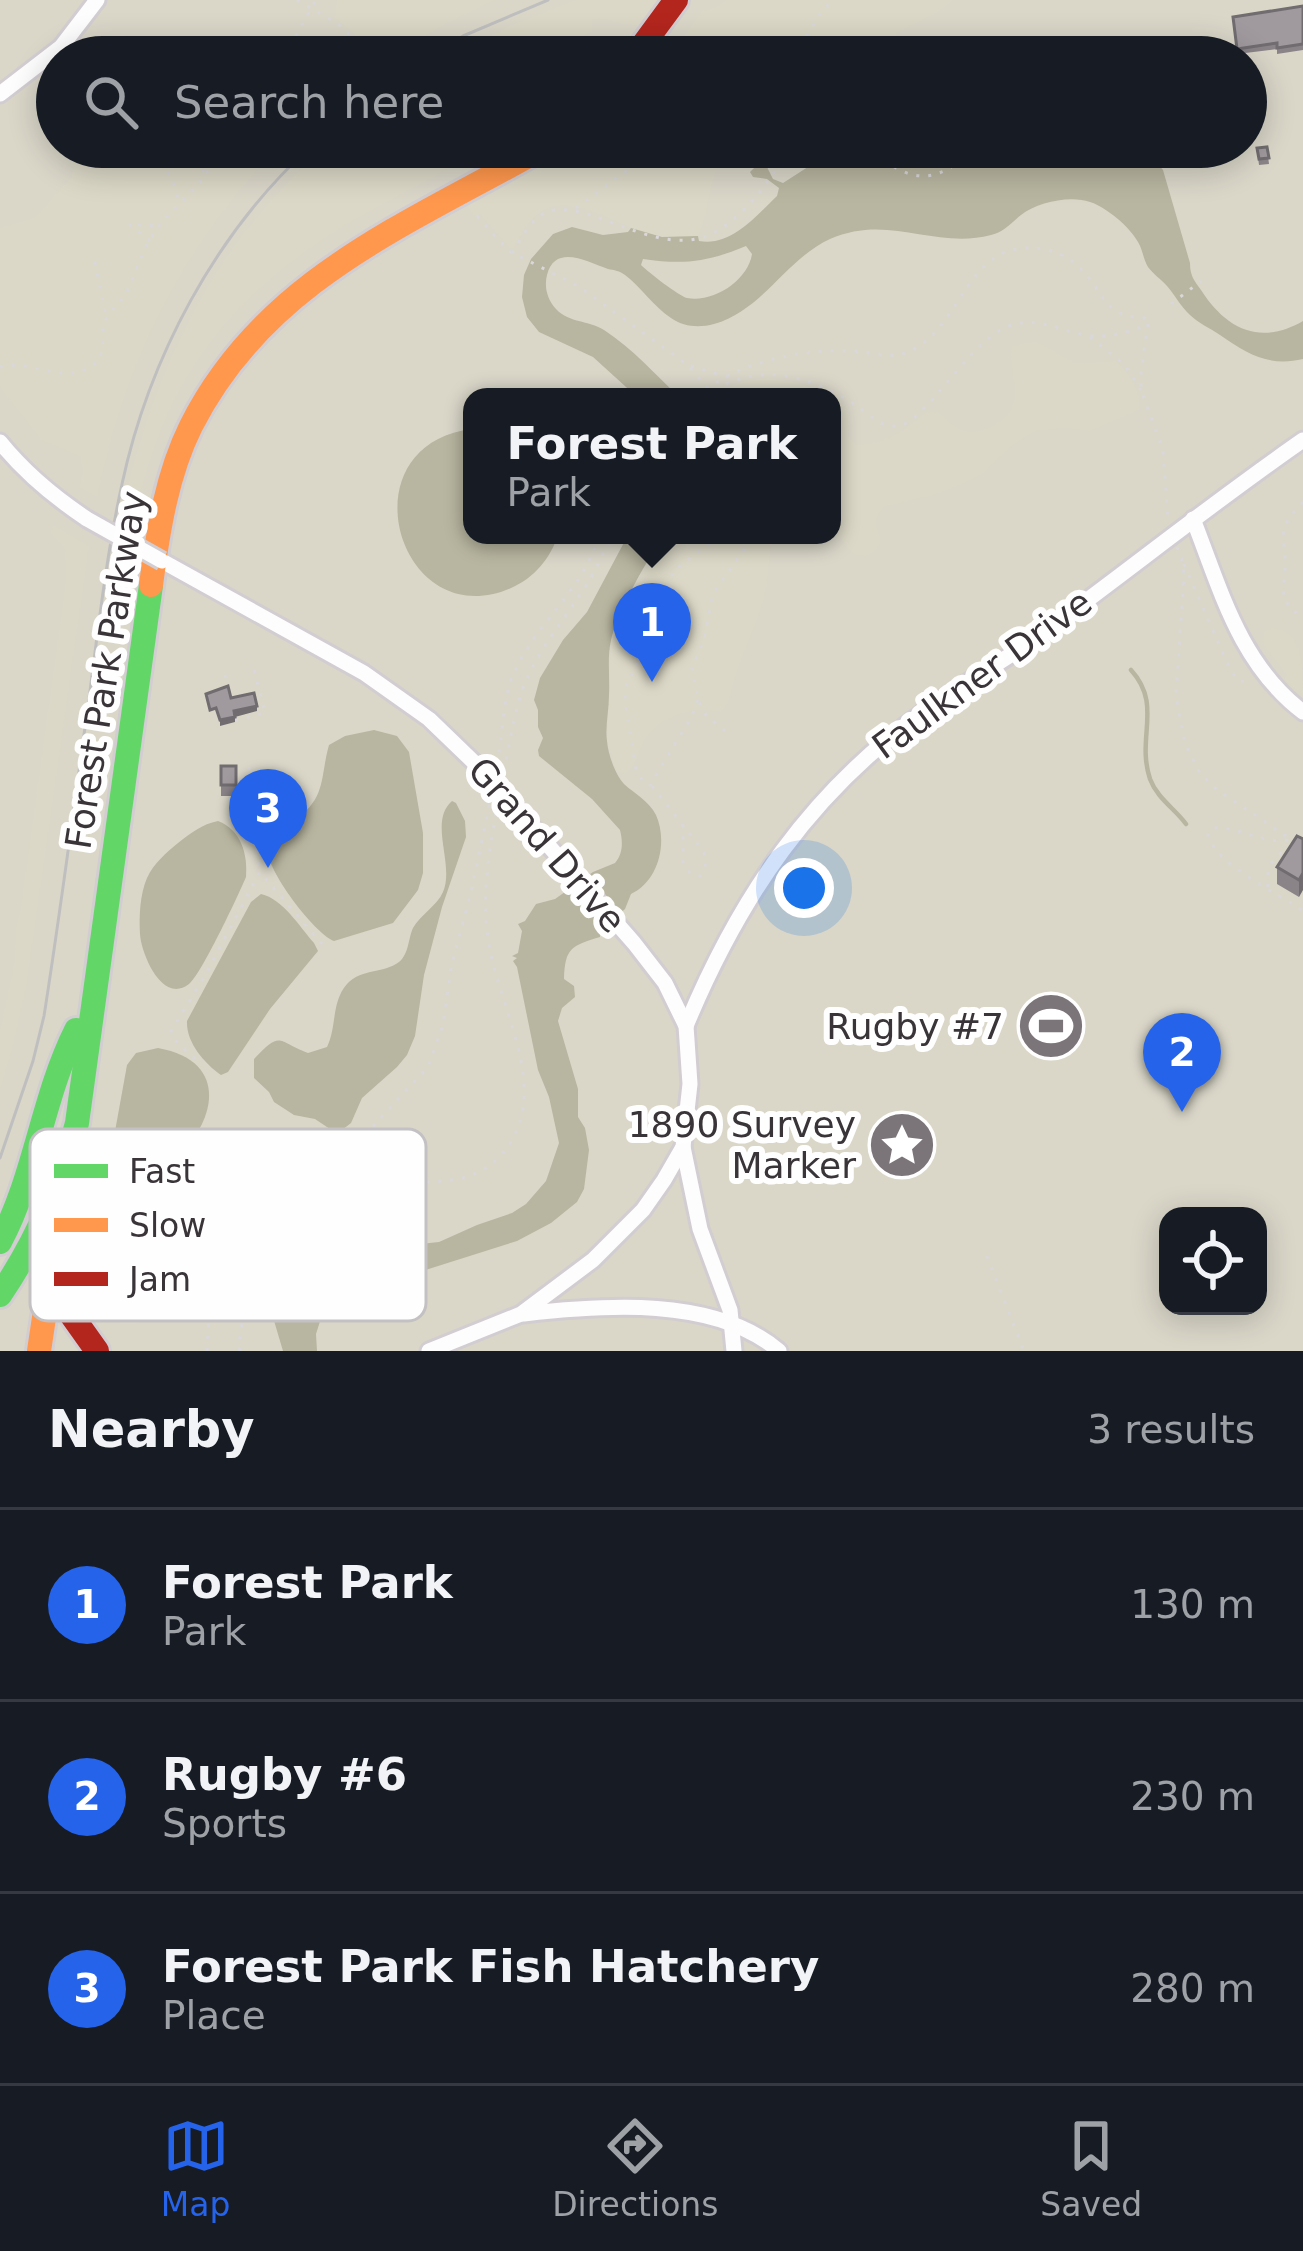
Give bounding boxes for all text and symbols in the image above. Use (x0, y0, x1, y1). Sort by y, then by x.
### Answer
search box (36, 36, 1267, 168)
icon: search (78, 69, 144, 135)
text: Search here (174, 76, 444, 129)
popup (463, 388, 841, 544)
text: Forest Park (507, 417, 797, 470)
text: Park (507, 470, 591, 515)
street label: Forest Park Parkway (57, 488, 155, 852)
street label: Faulkner Drive (865, 581, 1099, 767)
pin: 1 (613, 583, 691, 682)
street label: Grand Drive (460, 749, 634, 941)
pin: 3 (229, 769, 307, 868)
your location (774, 858, 834, 918)
sports icon: Rugby #7 (1016, 991, 1086, 1061)
place label: Rugby #7 (826, 1006, 1004, 1047)
pin: 2 (1143, 1013, 1221, 1112)
place label: 1890 Survey Marker (628, 1104, 856, 1186)
place icon: 1890 Survey Marker (867, 1110, 937, 1180)
legend (30, 1129, 426, 1321)
text: Fast (129, 1152, 195, 1191)
text: Slow (129, 1206, 206, 1245)
map controls (1159, 1207, 1267, 1315)
button: locate (1159, 1207, 1267, 1315)
text: Jam (127, 1260, 191, 1299)
text: Nearby (48, 1400, 255, 1459)
text: 3 results (1087, 1407, 1255, 1452)
text: Forest Park (162, 1556, 453, 1609)
text: 1 (73, 1582, 101, 1627)
text: 130 m (1130, 1582, 1255, 1627)
text: Park (162, 1609, 246, 1654)
text: Rugby #6 (162, 1748, 407, 1801)
text: 2 (73, 1774, 101, 1819)
text: 230 m (1130, 1774, 1255, 1819)
text: Sports (162, 1801, 287, 1846)
text: Forest Park Fish Hatchery (162, 1940, 819, 1993)
text: 3 (73, 1966, 101, 2011)
text: 280 m (1130, 1966, 1255, 2011)
text: Place (162, 1993, 266, 2038)
tab: Map (161, 2113, 231, 2224)
tab: Directions (552, 2113, 718, 2224)
tab: Saved (1040, 2113, 1142, 2224)

